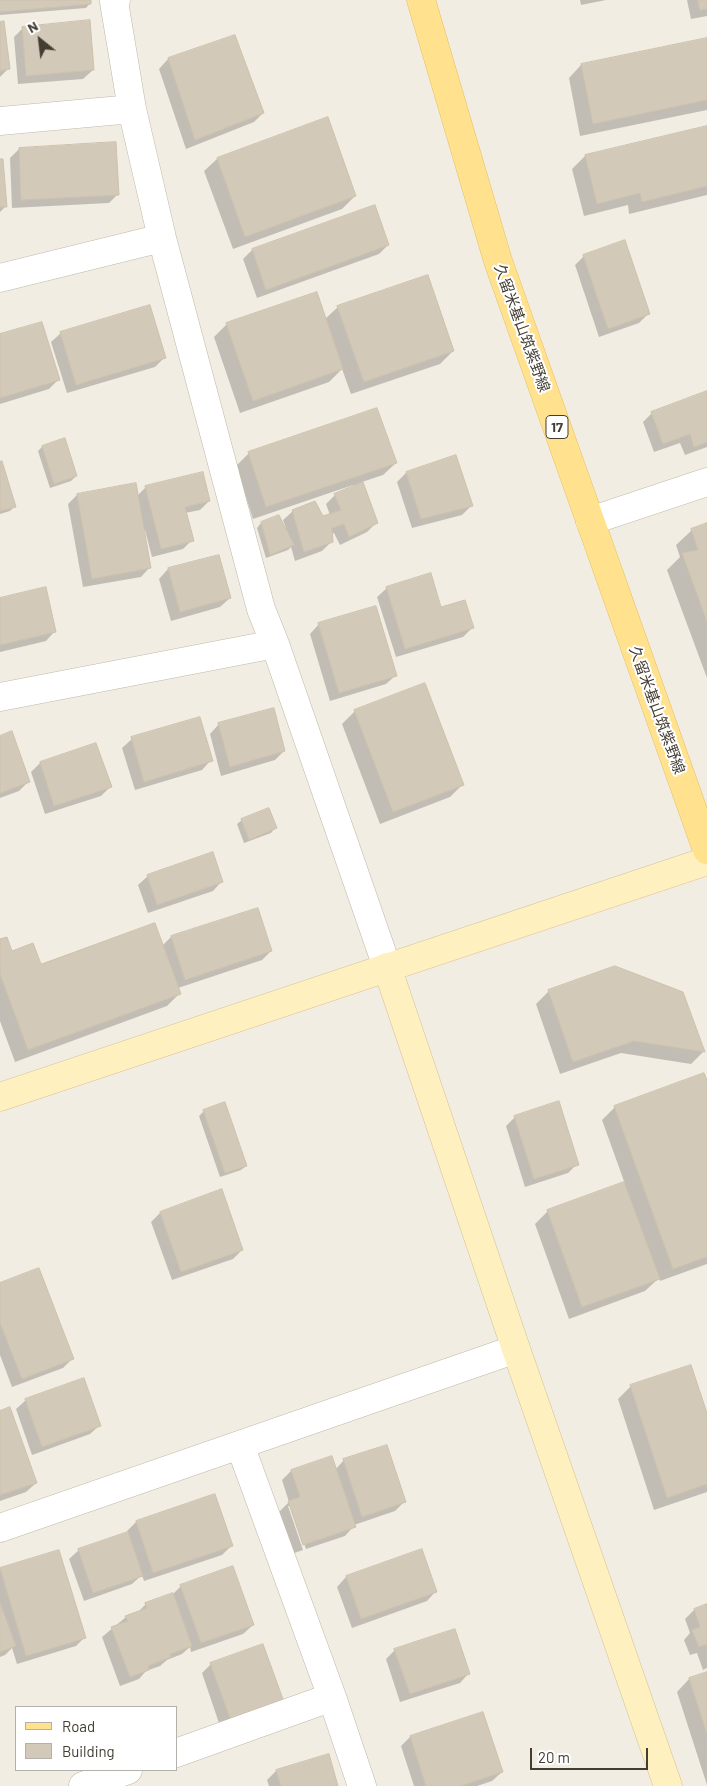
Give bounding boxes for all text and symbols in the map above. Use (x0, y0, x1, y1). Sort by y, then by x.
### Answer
north arrow (15, 15, 65, 65)
text: N (24, 17, 41, 36)
street label: 久留米基山筑紫野線 (490, 261, 554, 395)
road number: 17 (546, 416, 568, 438)
street label: 久留米基山筑紫野線 (625, 643, 689, 777)
legend (15, 1706, 178, 1771)
text: Road (62, 1717, 95, 1735)
scale bar (532, 1738, 650, 1770)
text: Building (62, 1742, 115, 1760)
text: 20 m (538, 1748, 570, 1766)

